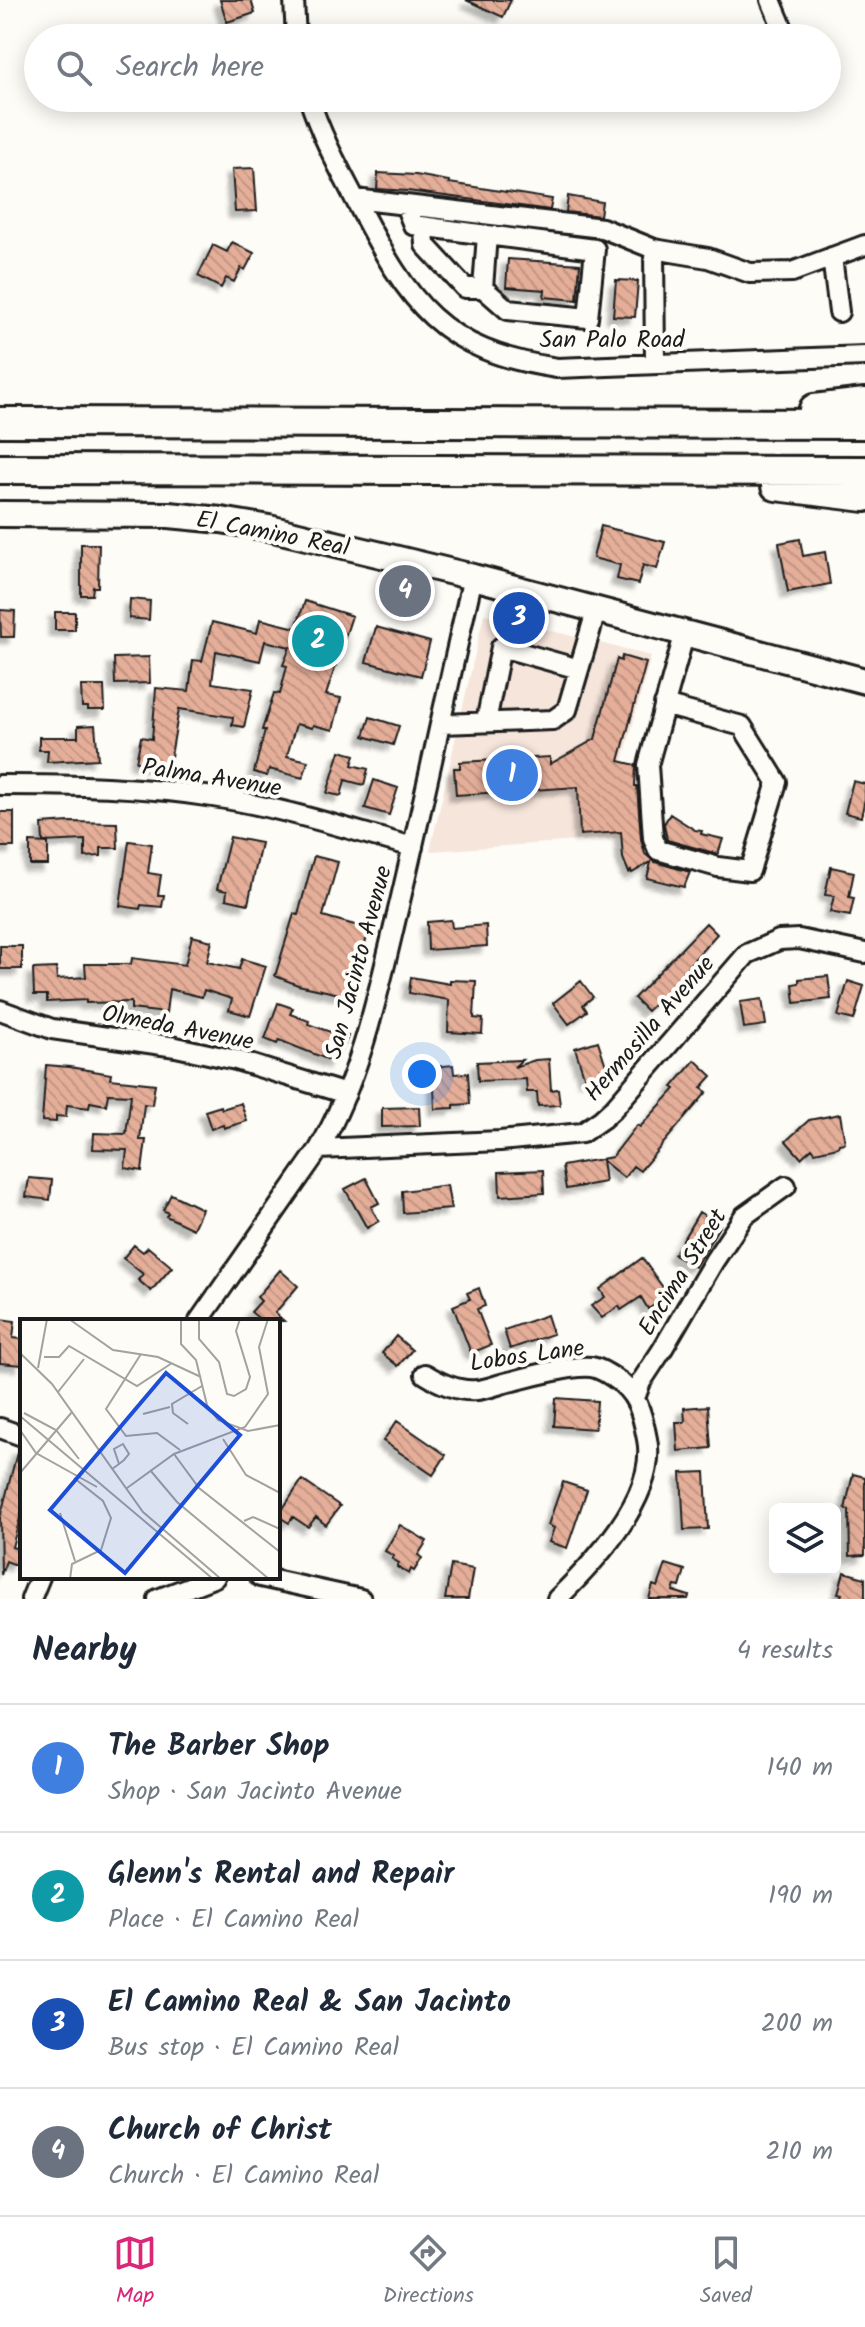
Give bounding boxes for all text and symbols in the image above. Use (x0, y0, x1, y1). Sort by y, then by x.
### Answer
search box (24, 24, 841, 112)
text: Search here (116, 44, 264, 92)
icon: search (52, 46, 96, 90)
street label: San Palo Road (539, 321, 686, 360)
street label: El Camino Real (193, 501, 353, 568)
pin: 4 (379, 561, 431, 621)
pin: 3 (493, 588, 545, 648)
pin: 2 (292, 611, 344, 671)
pin: 1 (486, 745, 538, 805)
street label: Palma Avenue (139, 748, 285, 809)
street label: San Jacinto Avenue (315, 861, 404, 1063)
street label: Hermosilla Avenue (575, 947, 725, 1111)
street label: Olmeda Avenue (98, 995, 257, 1062)
your location (402, 1054, 442, 1094)
street label: Encima Street (629, 1201, 738, 1344)
inset map (20, 1319, 280, 1579)
street label: Lobos Lane (467, 1329, 587, 1384)
map controls (769, 1503, 841, 1575)
button: layers (769, 1503, 841, 1575)
text: Nearby (32, 1624, 137, 1678)
text: 4 results (737, 1630, 833, 1672)
text: The Barber Shop (108, 1723, 330, 1771)
text: 1 (54, 1747, 62, 1789)
text: 140 m (766, 1747, 833, 1789)
text: Shop · San Jacinto Avenue (108, 1771, 402, 1813)
text: Glenn's Rental and Repair (108, 1851, 454, 1899)
text: 2 (50, 1875, 66, 1917)
text: 190 m (768, 1875, 833, 1917)
text: Place · El Camino Real (108, 1899, 359, 1941)
text: El Camino Real & San Jacinto (108, 1979, 511, 2027)
text: 3 (51, 2003, 65, 2045)
text: 200 m (761, 2003, 833, 2045)
text: Bus stop · El Camino Real (108, 2027, 399, 2069)
text: Church of Christ (108, 2107, 332, 2155)
text: 4 (51, 2131, 65, 2173)
text: 210 m (766, 2131, 833, 2173)
text: Church · El Camino Real (108, 2155, 379, 2197)
tab: Map (113, 2231, 157, 2314)
tab: Directions (383, 2231, 474, 2314)
tab: Saved (700, 2231, 752, 2314)

